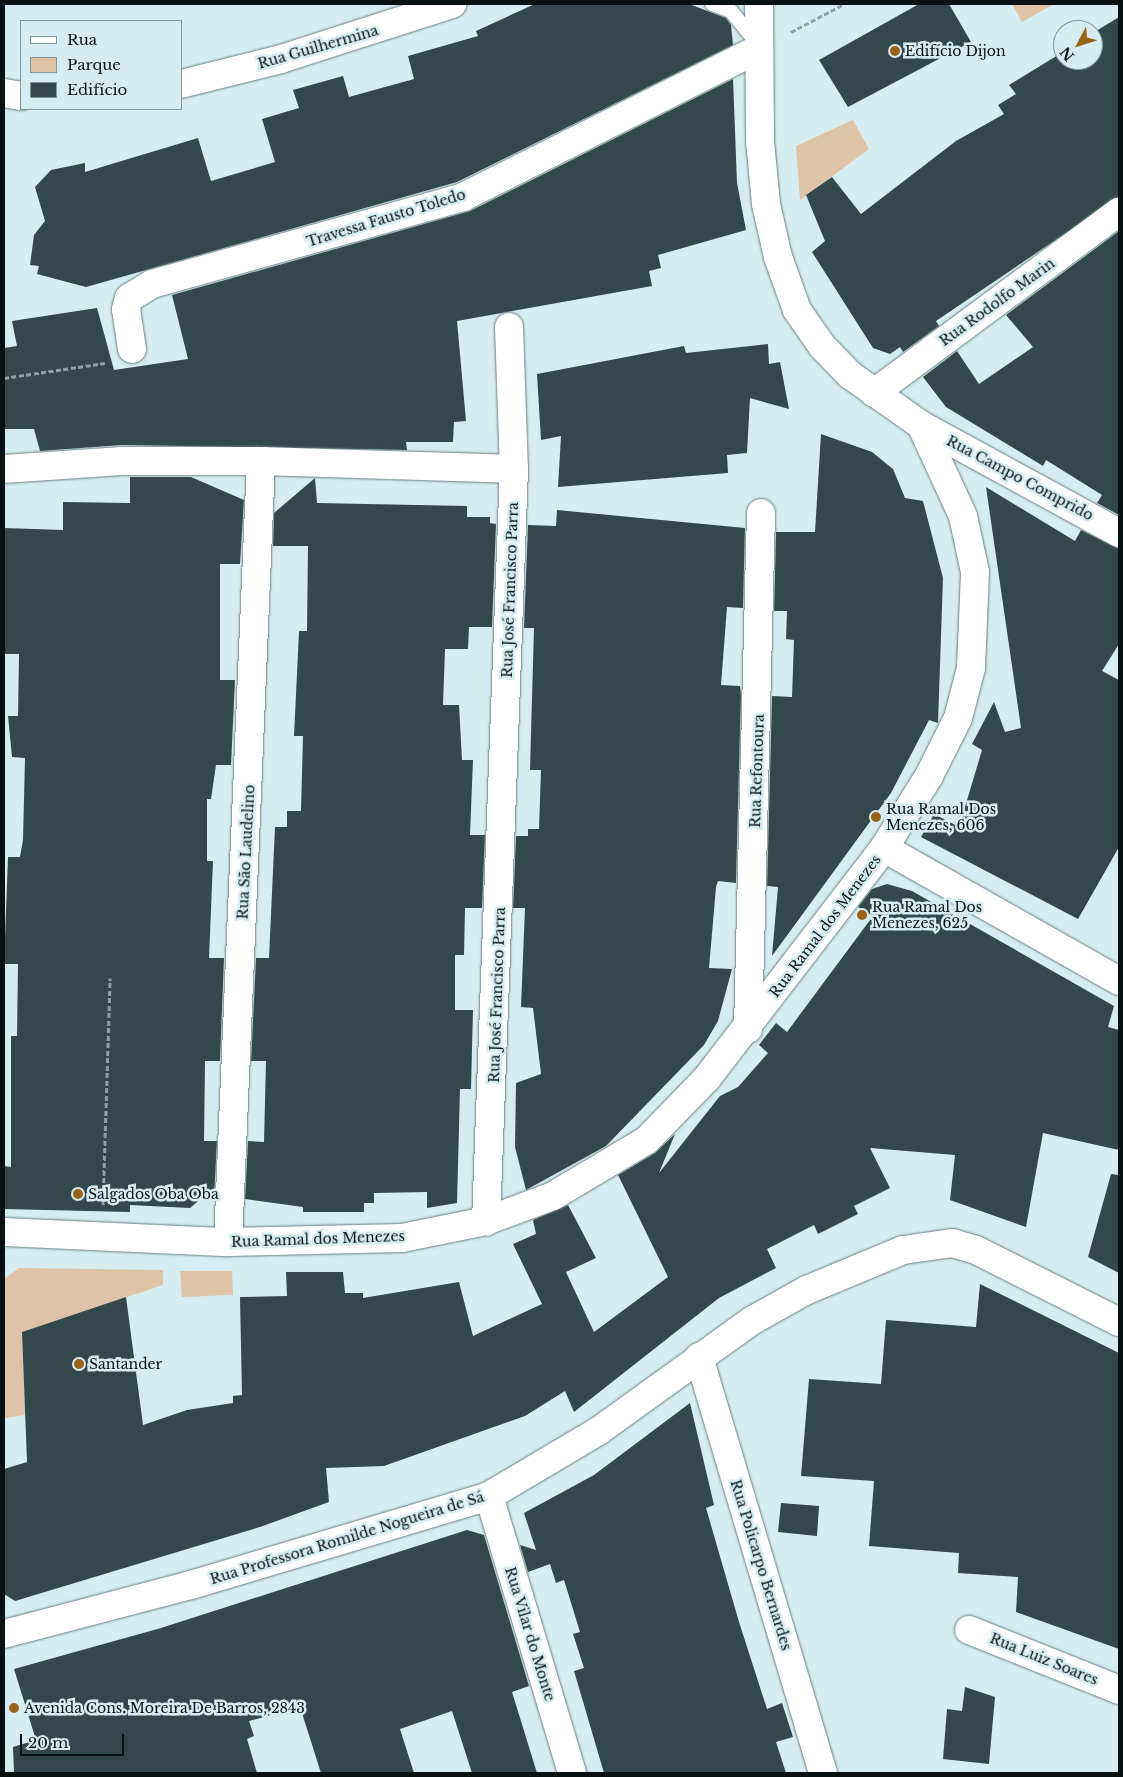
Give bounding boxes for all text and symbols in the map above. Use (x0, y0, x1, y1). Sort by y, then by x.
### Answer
legend (20, 20, 182, 110)
north arrow (1053, 20, 1103, 70)
street label: Rua Guilhermina (256, 22, 380, 72)
text: Rua (67, 30, 97, 49)
place label: Edifício Dijon (905, 43, 1006, 59)
text: N (1056, 43, 1078, 65)
marker: Edifício Dijon (889, 45, 901, 57)
text: Parque (67, 55, 121, 74)
text: Edifício (67, 80, 127, 99)
street label: Travessa Fausto Toledo (304, 186, 468, 250)
street label: Rua Rodolfo Marin (936, 255, 1058, 349)
street label: Rua Campo Comprido (944, 432, 1096, 524)
street label: Rua José Francisco Parra (499, 502, 521, 678)
street label: Rua Refontoura (747, 714, 767, 828)
street label: Rua São Laudelino (234, 784, 258, 920)
place label: Rua Ramal Dos Menezes, 606 (886, 801, 996, 834)
marker: Rua Ramal Dos Menezes, 606 (870, 811, 882, 823)
street label: Rua Ramal dos Menezes (766, 851, 884, 1001)
place label: Rua Ramal Dos Menezes, 625 (872, 899, 982, 932)
street label: Rua José Francisco Parra (486, 907, 508, 1083)
marker: Rua Ramal Dos Menezes, 625 (856, 909, 868, 921)
place label: Salgados Oba Oba (88, 1186, 219, 1202)
marker: Salgados Oba Oba (72, 1188, 84, 1200)
street label: Rua Ramal dos Menezes (231, 1228, 405, 1250)
place label: Santander (89, 1356, 162, 1372)
marker: Santander (73, 1358, 85, 1370)
street label: Rua Policarpo Bernardes (727, 1478, 795, 1652)
street label: Rua Professora Romilde Nogueira de Sá (208, 1488, 486, 1588)
street label: Rua Vilar do Monte (501, 1564, 559, 1704)
street label: Rua Luiz Soares (987, 1630, 1101, 1688)
place label: Avenida Cons. Moreira De Barros, 2843 (24, 1700, 305, 1716)
marker: Avenida Cons. Moreira De Barros, 2843 (8, 1702, 20, 1714)
scale bar (22, 1724, 126, 1756)
text: 20 m (28, 1733, 68, 1752)

